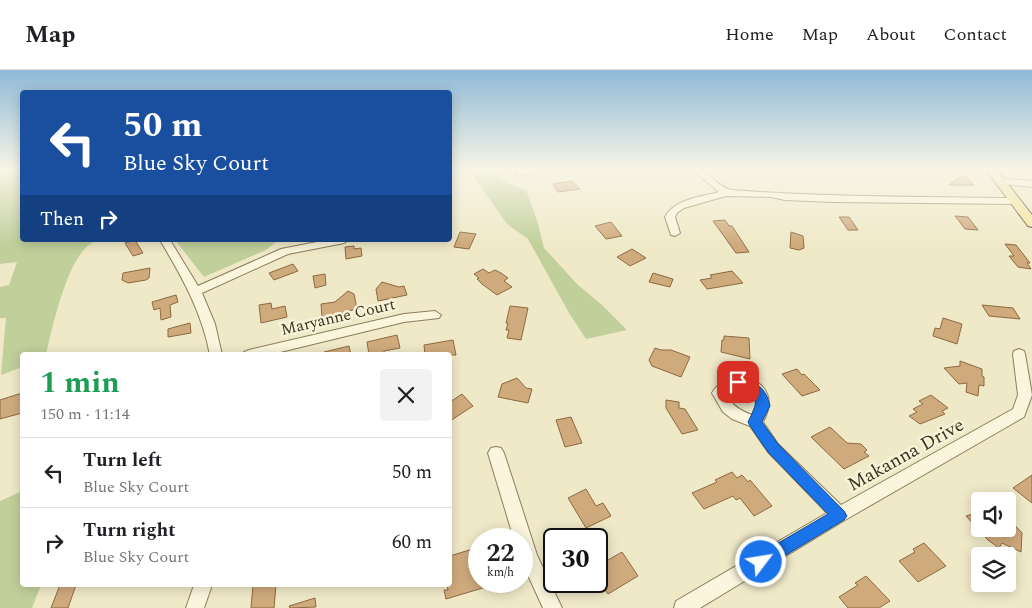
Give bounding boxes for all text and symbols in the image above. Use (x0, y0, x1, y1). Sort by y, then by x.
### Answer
text: Map (25, 17, 75, 53)
text: Home (725, 21, 774, 48)
text: Map (802, 21, 838, 48)
text: About (866, 21, 916, 48)
text: Contact (944, 21, 1007, 48)
text: 50 m (123, 99, 203, 152)
icon: left (40, 110, 105, 175)
text: Blue Sky Court (123, 147, 269, 180)
text: Then (40, 205, 84, 234)
icon: right (94, 205, 122, 233)
street label: Maryanne Court (278, 292, 398, 342)
text: 1 min (40, 360, 120, 406)
pin (717, 361, 759, 403)
icon: arrive (724, 368, 752, 396)
button: close (380, 369, 432, 421)
text: 150 m · 11:14 (40, 402, 130, 426)
street label: Makanna Drive (842, 411, 970, 499)
text: Turn left (83, 446, 162, 475)
text: 50 m (392, 458, 432, 487)
icon: left (40, 459, 68, 487)
text: Blue Sky Court (83, 475, 189, 499)
map controls (971, 492, 1016, 592)
button: sound (971, 492, 1016, 537)
text: Turn right (83, 516, 176, 545)
text: 60 m (392, 528, 432, 557)
speed limit sign: 30 (543, 528, 608, 593)
icon: right (40, 529, 68, 557)
text: 22 (486, 535, 515, 573)
position arrow (734, 535, 786, 587)
text: Blue Sky Court (83, 545, 189, 569)
button: layers (971, 547, 1016, 592)
text: km/h (487, 563, 514, 582)

